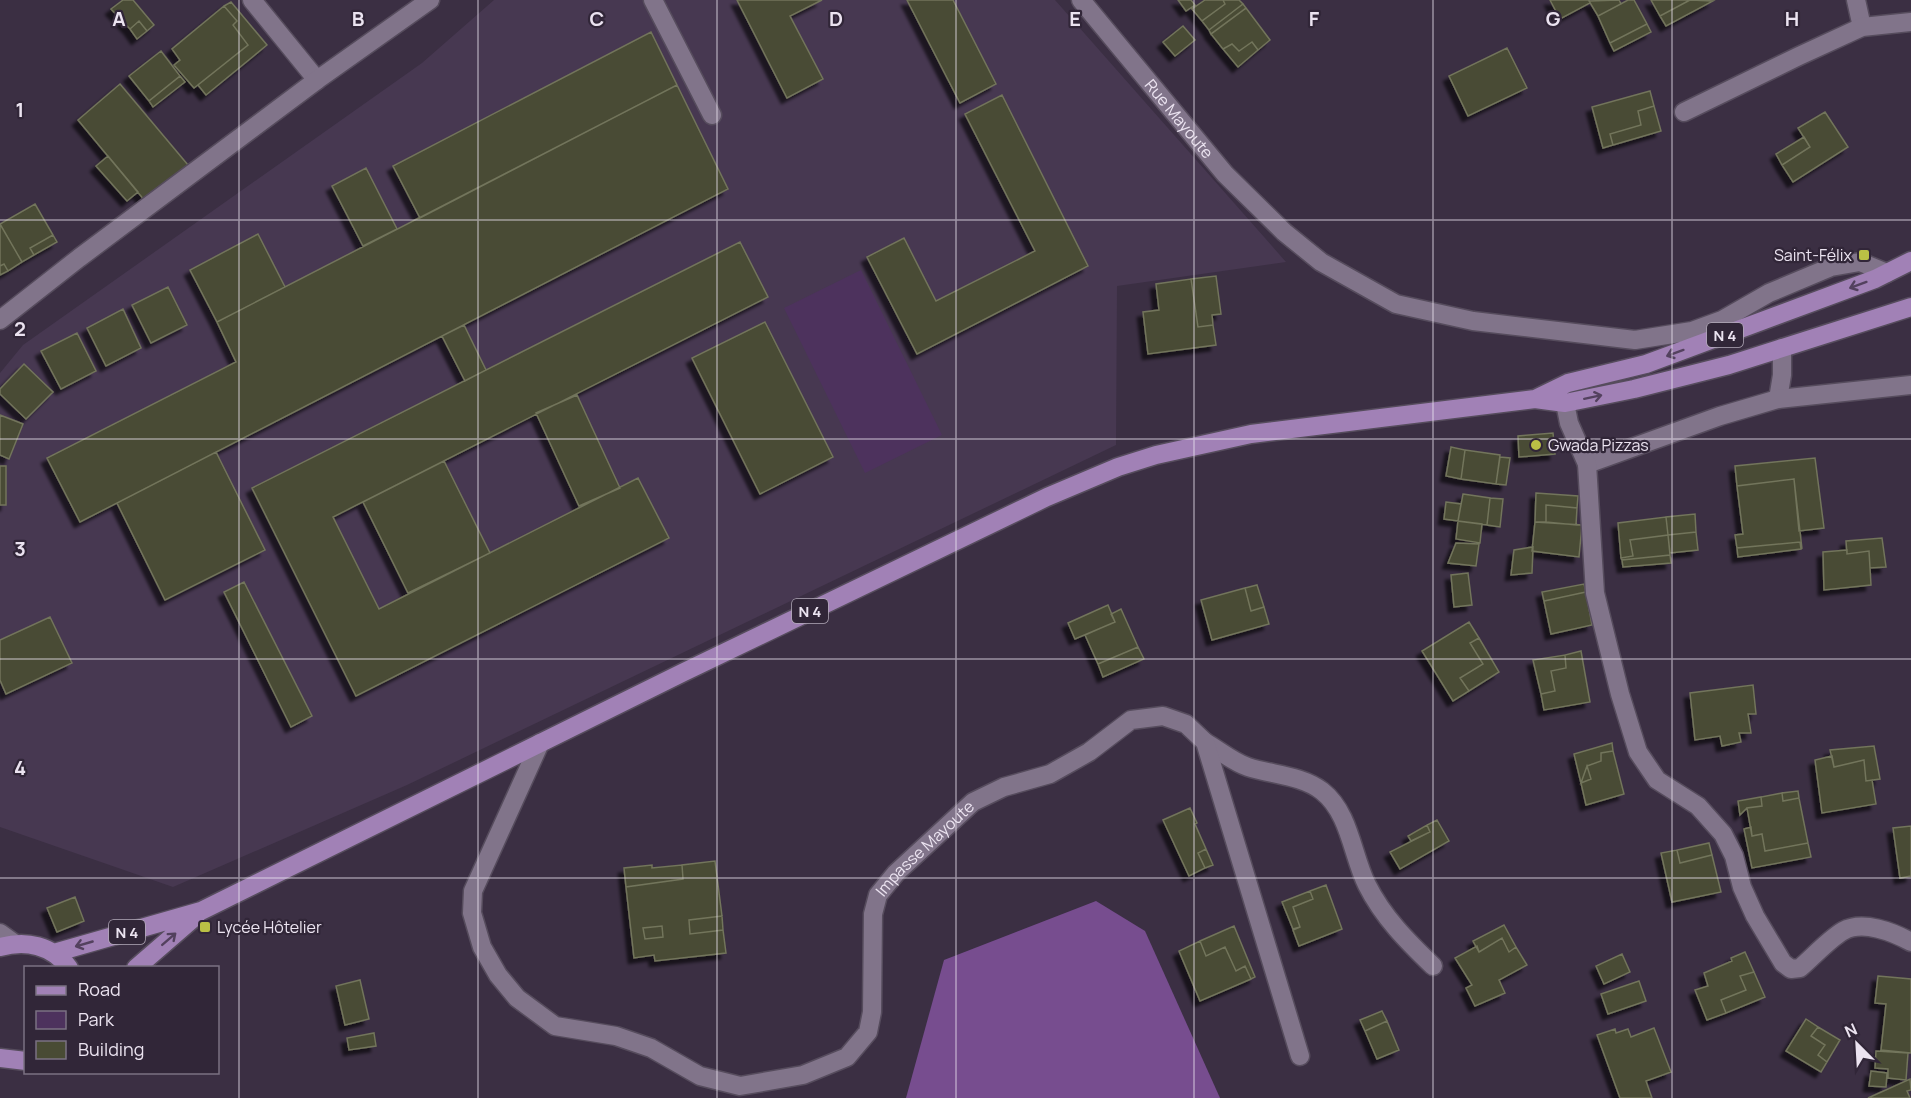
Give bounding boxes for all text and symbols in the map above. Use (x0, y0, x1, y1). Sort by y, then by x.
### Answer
text: A (112, 5, 126, 32)
text: B (352, 5, 365, 32)
text: C (590, 5, 604, 32)
text: D (829, 5, 843, 32)
text: E (1069, 5, 1081, 32)
text: F (1309, 5, 1320, 32)
text: G (1546, 5, 1561, 32)
text: H (1785, 5, 1799, 32)
street label: Rue Mayoute (1140, 74, 1218, 163)
text: 1 (16, 96, 24, 123)
place label: Saint-Félix (1774, 244, 1853, 266)
marker: Saint-Félix (1857, 248, 1871, 262)
one-way arrow (1849, 280, 1868, 291)
text: 2 (14, 315, 26, 342)
road number: N 4 (1707, 323, 1743, 347)
one-way arrow (1666, 348, 1685, 359)
one-way arrow (1583, 391, 1602, 403)
place label: Gwada Pizzas (1548, 434, 1649, 456)
marker: Gwada Pizzas (1529, 438, 1543, 452)
text: 3 (14, 535, 26, 562)
road number: N 4 (792, 599, 828, 623)
text: 4 (14, 754, 26, 781)
street label: Impasse Mayoute (870, 795, 979, 901)
place label: Lycée Hôtelier (217, 916, 322, 938)
road number: N 4 (109, 920, 145, 944)
marker: Lycée Hôtelier (198, 920, 212, 934)
one-way arrow (161, 932, 176, 946)
one-way arrow (75, 939, 94, 950)
legend (24, 966, 219, 1074)
text: Road (78, 977, 121, 1001)
text: Park (78, 1007, 115, 1031)
north arrow (1827, 1014, 1887, 1074)
text: N (1841, 1018, 1861, 1043)
text: Building (78, 1037, 144, 1061)

